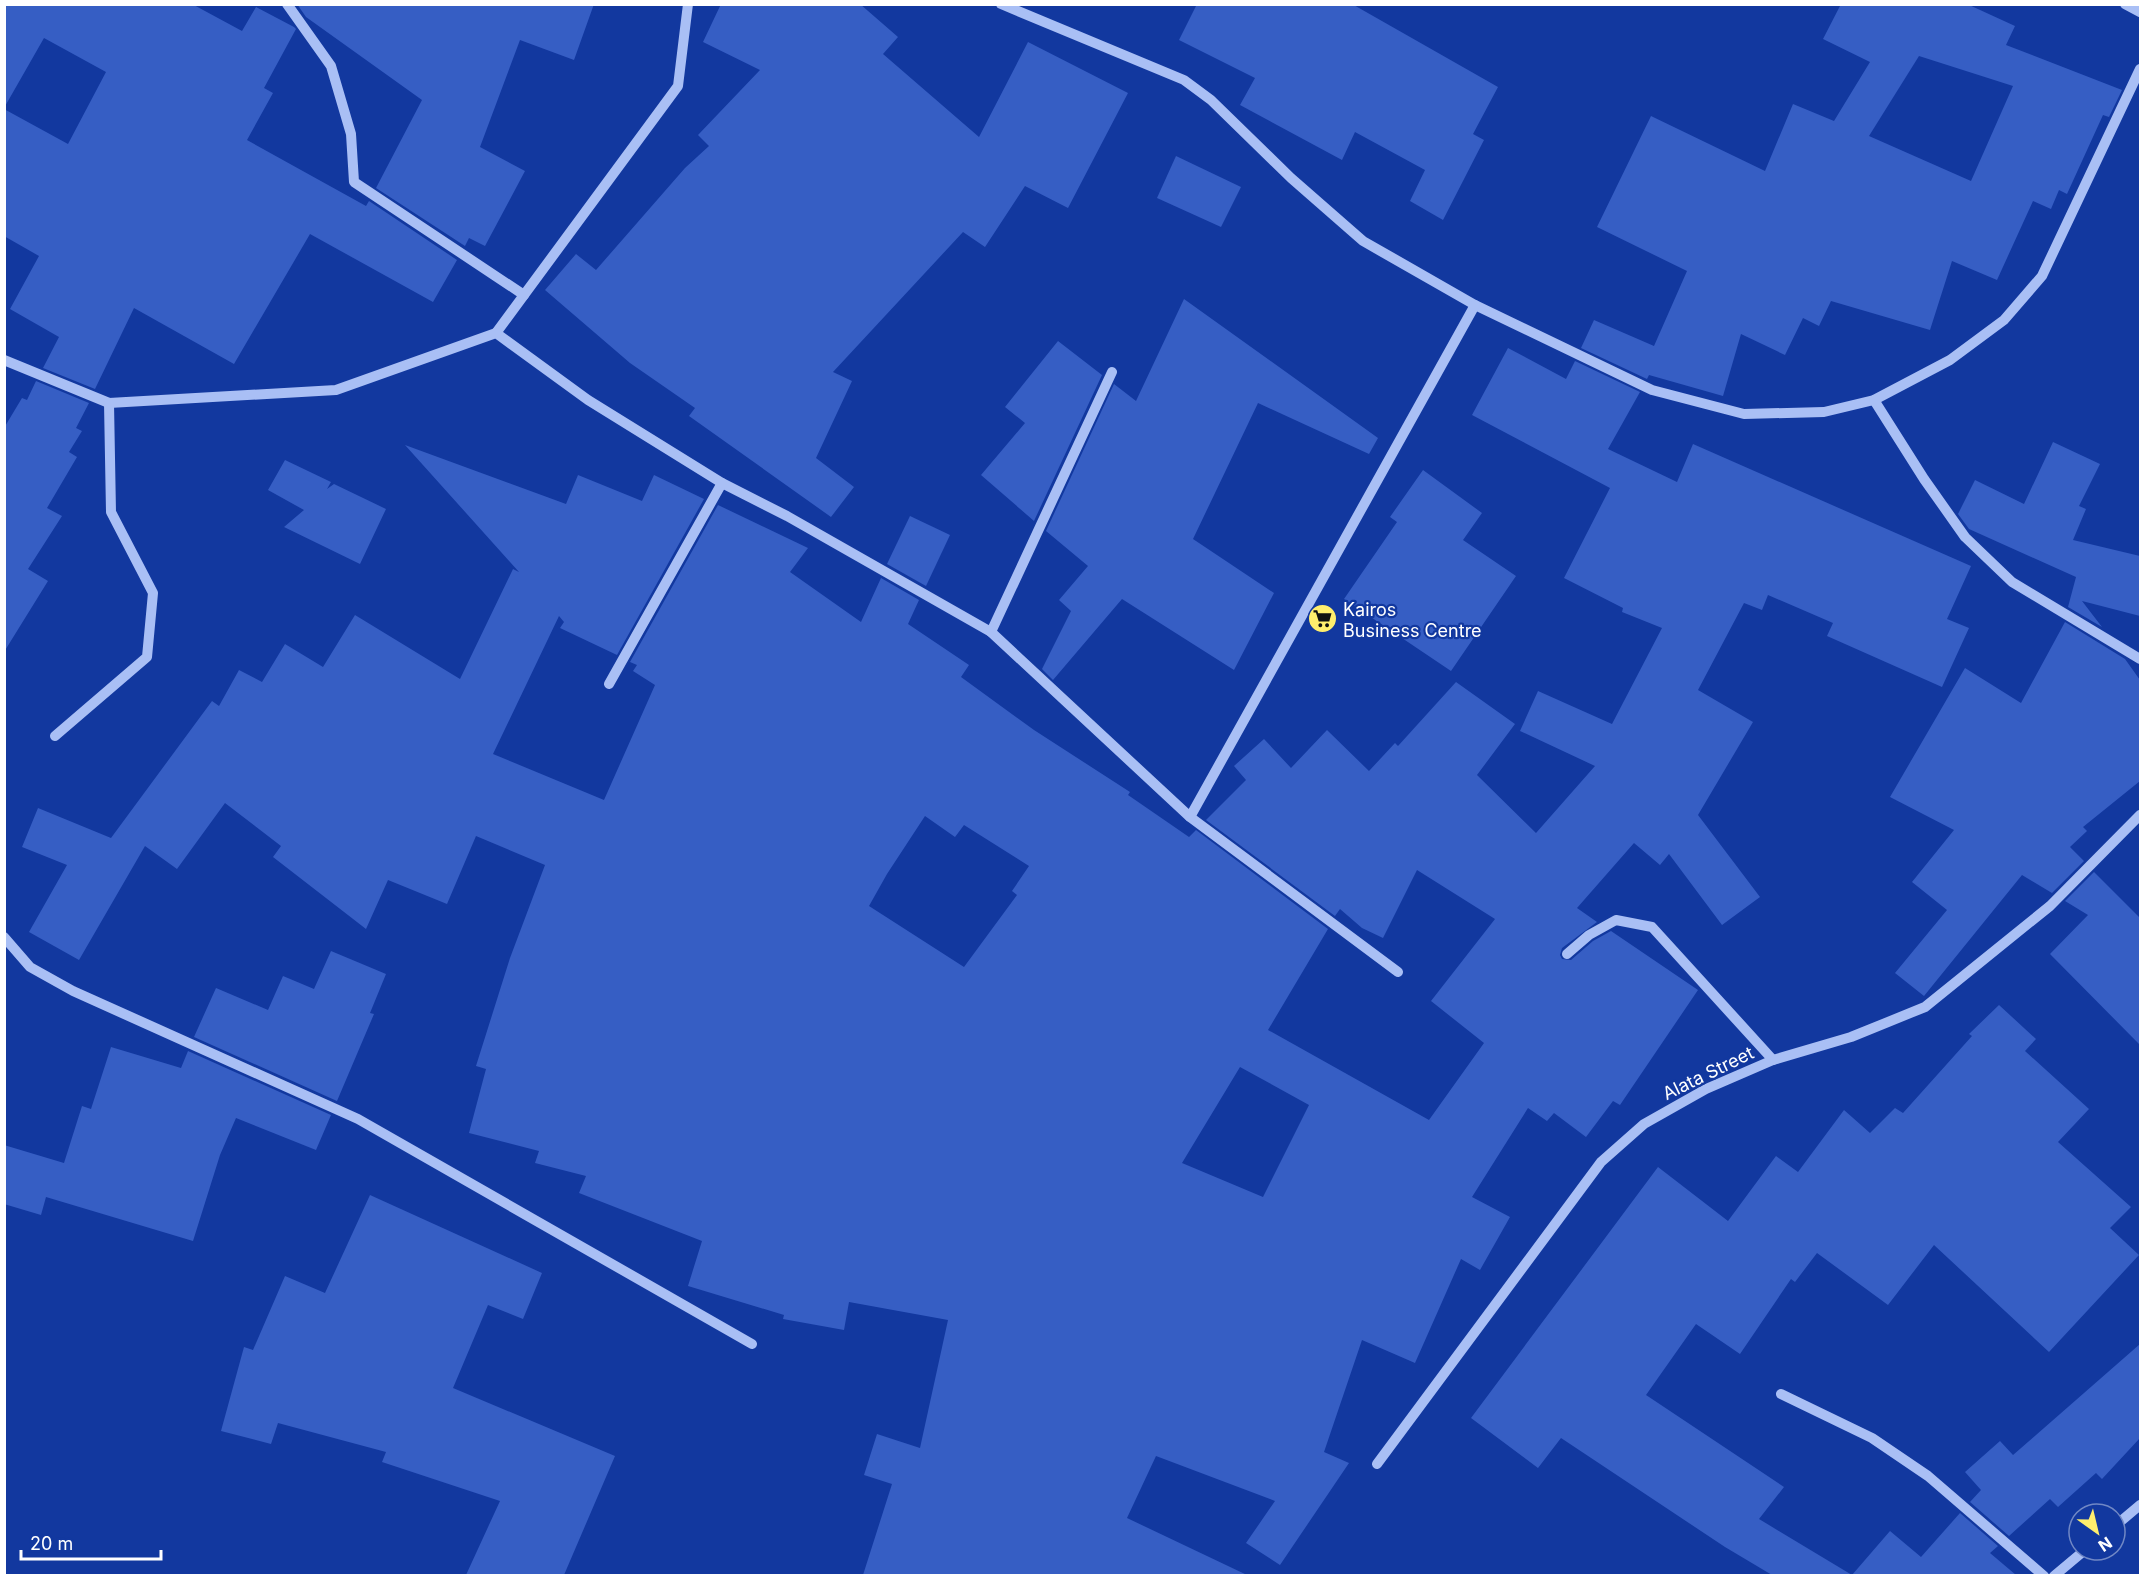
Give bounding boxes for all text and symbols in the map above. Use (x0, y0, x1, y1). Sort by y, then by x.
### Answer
place label: Kairos Business Centre (1343, 599, 1482, 641)
supermarket icon: Kairos Business Centre (1306, 603, 1338, 635)
street label: Alata Street (1659, 1042, 1757, 1104)
north arrow (2067, 1502, 2127, 1562)
scale bar (21, 1523, 160, 1561)
text: 20 m (30, 1533, 73, 1554)
text: N (2095, 1533, 2116, 1556)

